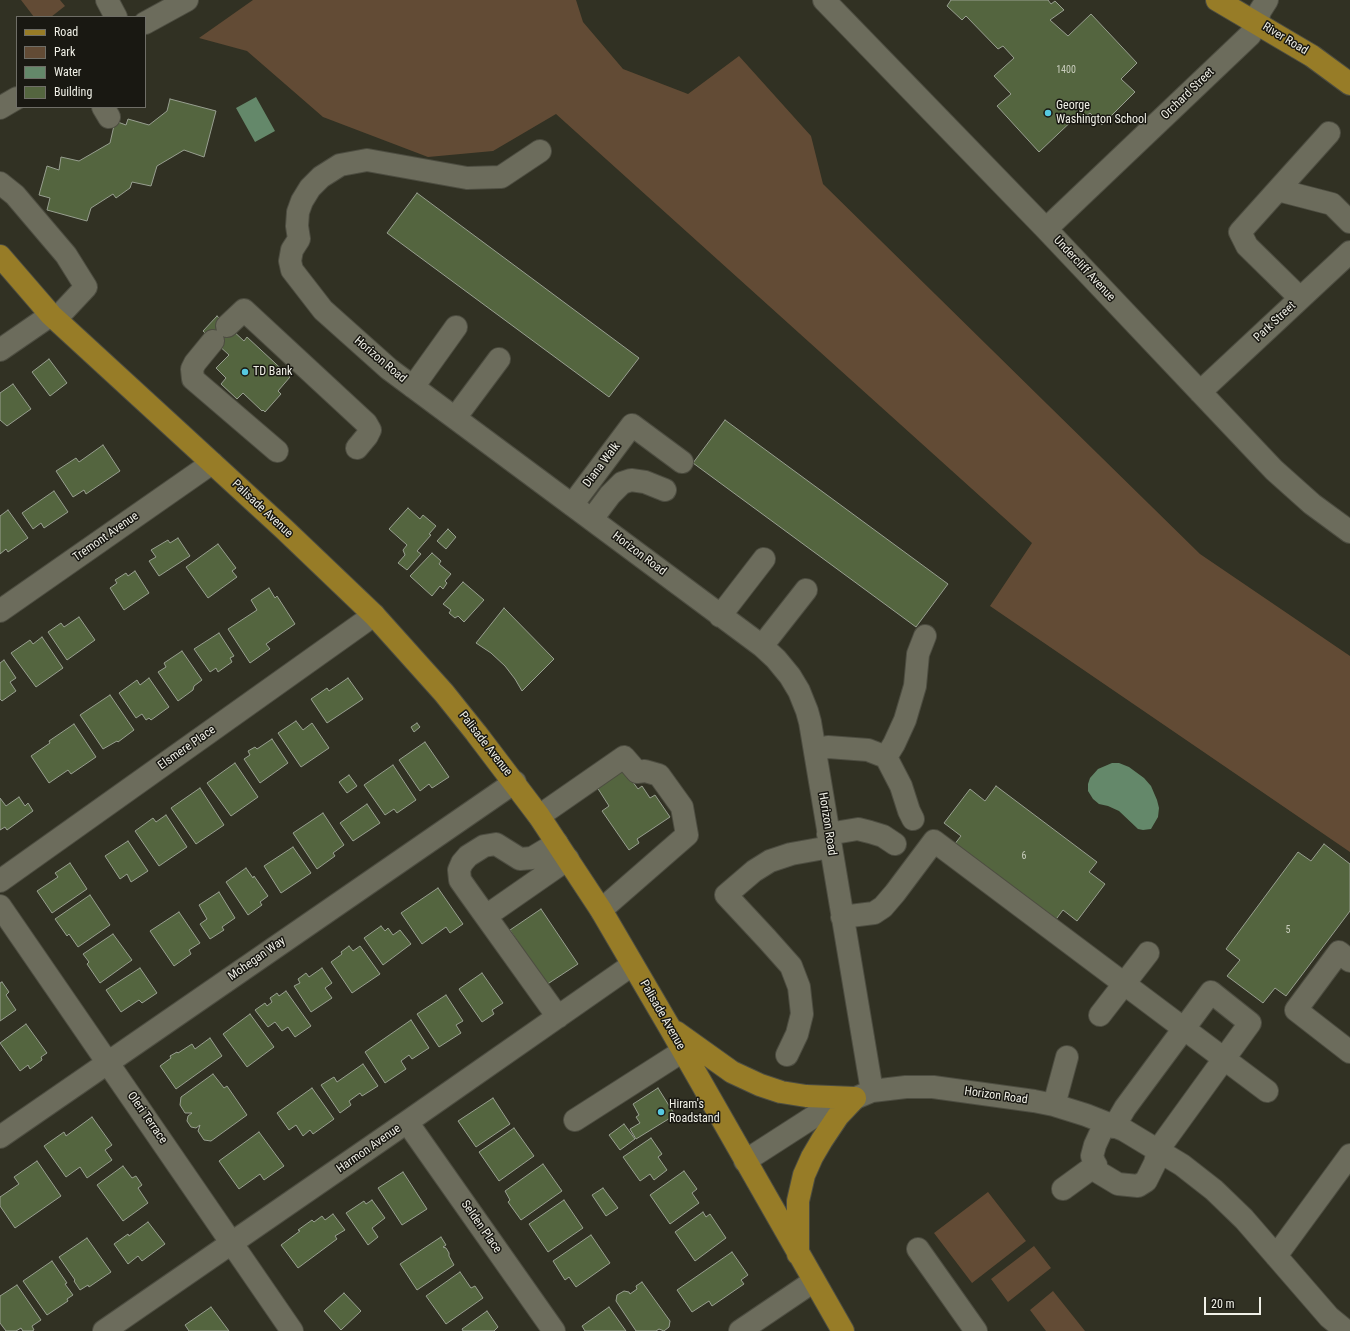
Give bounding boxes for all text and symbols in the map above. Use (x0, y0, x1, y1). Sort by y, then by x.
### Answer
legend (16, 16, 146, 108)
street label: River Road (1260, 20, 1310, 58)
text: Road (54, 25, 78, 39)
text: Park (54, 45, 75, 59)
house number: 1400 (1056, 64, 1076, 76)
text: Water (54, 65, 82, 79)
street label: Orchard Street (1158, 65, 1218, 123)
text: Building (54, 85, 92, 99)
place label: George Washington School (1056, 99, 1147, 127)
marker: George Washington School (1043, 108, 1053, 118)
street label: Undercliff Avenue (1050, 234, 1118, 304)
street label: Park Street (1251, 299, 1299, 345)
street label: Horizon Road (351, 334, 409, 386)
place label: TD Bank (253, 365, 292, 379)
marker: TD Bank (240, 367, 250, 377)
street label: Diana Walk (580, 440, 624, 490)
street label: Palisade Avenue (229, 477, 295, 541)
street label: Tremont Avenue (70, 509, 142, 565)
street label: Horizon Road (609, 529, 669, 579)
street label: Palisade Avenue (455, 709, 515, 779)
street label: Elsmere Place (155, 723, 219, 773)
street label: Horizon Road (815, 791, 839, 857)
house number: 6 (1022, 850, 1026, 862)
house number: 5 (1286, 924, 1290, 936)
street label: Mohegan Way (226, 934, 288, 984)
street label: Palisade Avenue (636, 978, 688, 1052)
street label: Horizon Road (963, 1084, 1029, 1108)
street label: Oleri Terrace (124, 1089, 170, 1147)
place label: Hiram's Roadstand (669, 1098, 720, 1126)
marker: Hiram's Roadstand (656, 1107, 666, 1117)
street label: Harmon Avenue (334, 1122, 404, 1176)
street label: Selden Place (458, 1198, 504, 1256)
scale bar (1206, 1289, 1263, 1315)
text: 20 m (1211, 1297, 1235, 1311)

